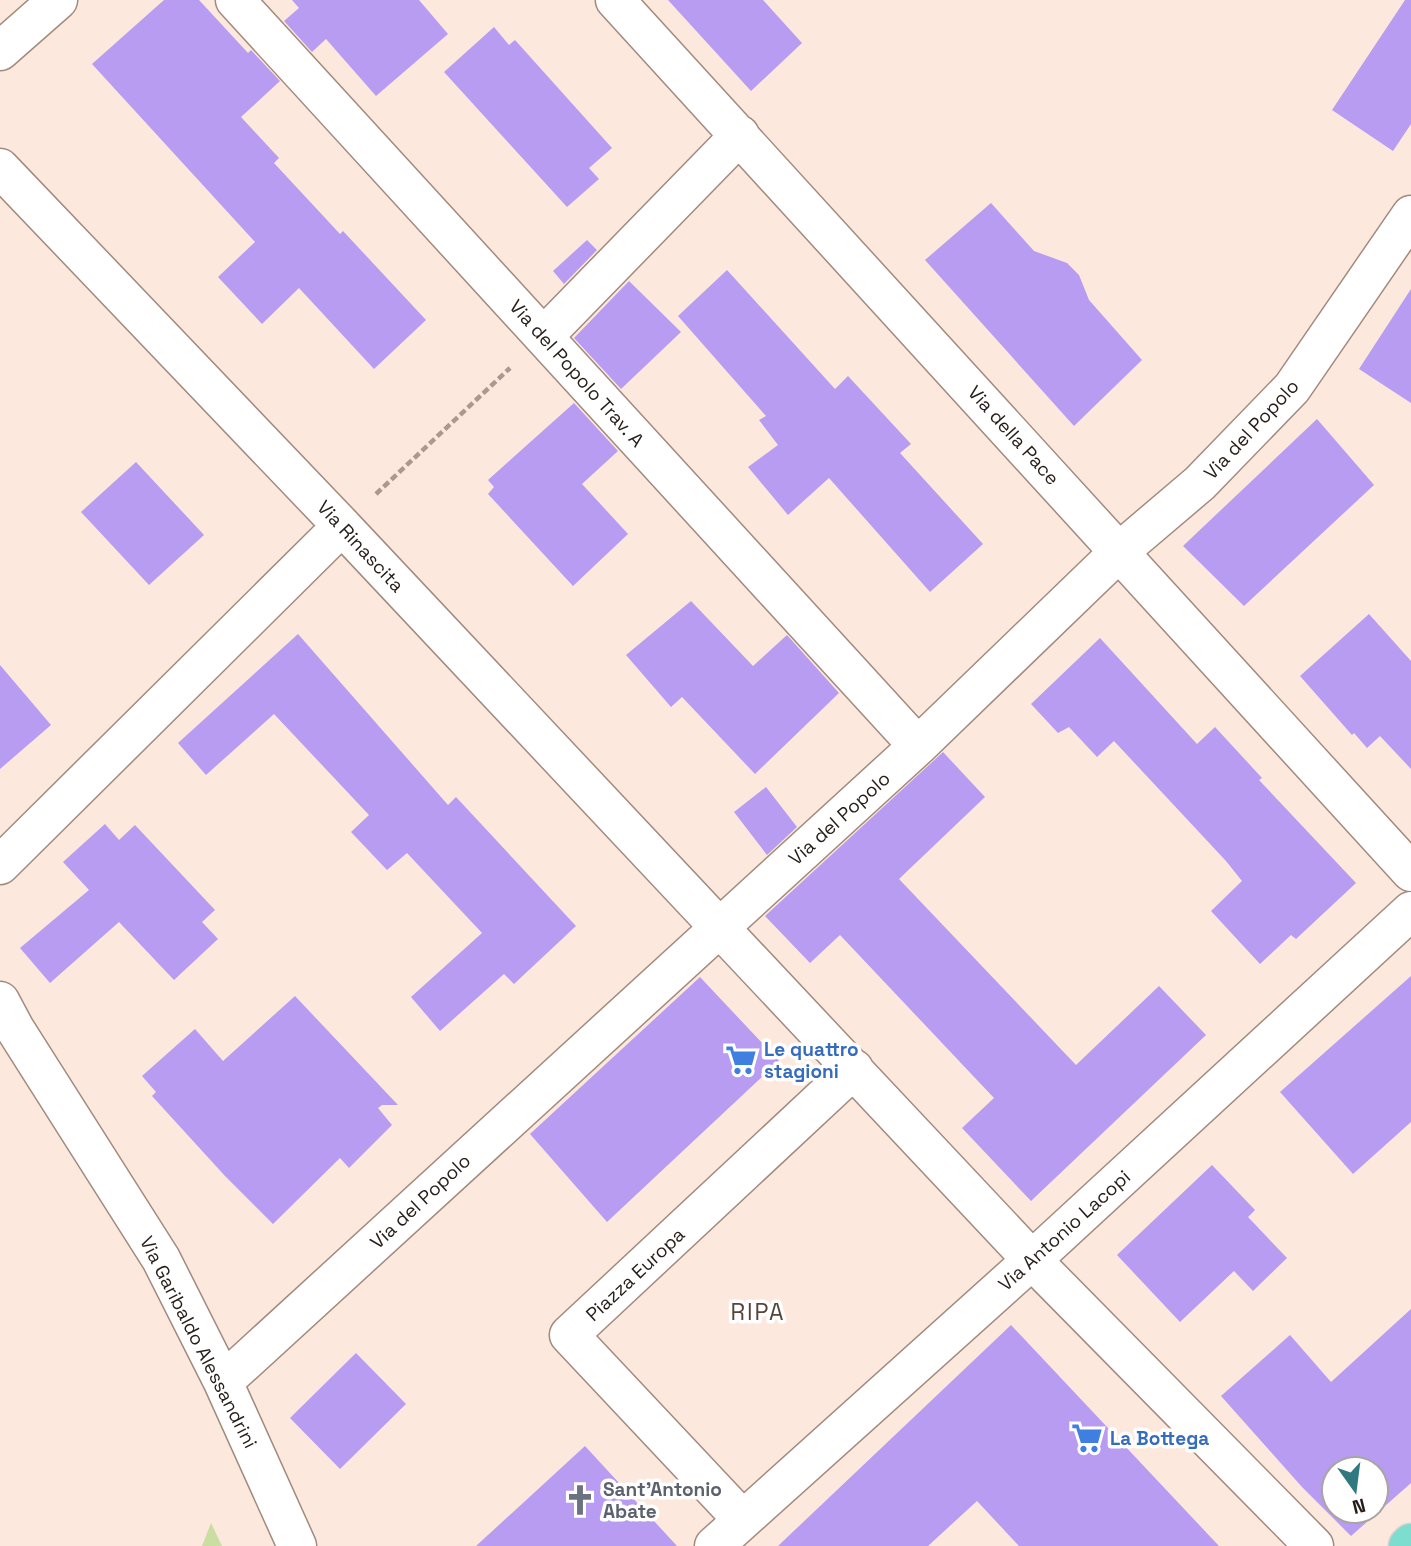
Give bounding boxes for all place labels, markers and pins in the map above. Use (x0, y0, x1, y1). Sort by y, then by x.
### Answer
place label: Le quattro stagioni (764, 1037, 859, 1084)
supermarket icon: Le quattro stagioni (724, 1043, 758, 1077)
supermarket icon: La Bottega (1070, 1421, 1104, 1455)
place label: La Bottega (1110, 1426, 1209, 1451)
place label: Sant'Antonio Abate (603, 1477, 722, 1524)
church icon: Sant'Antonio Abate (563, 1483, 597, 1517)

